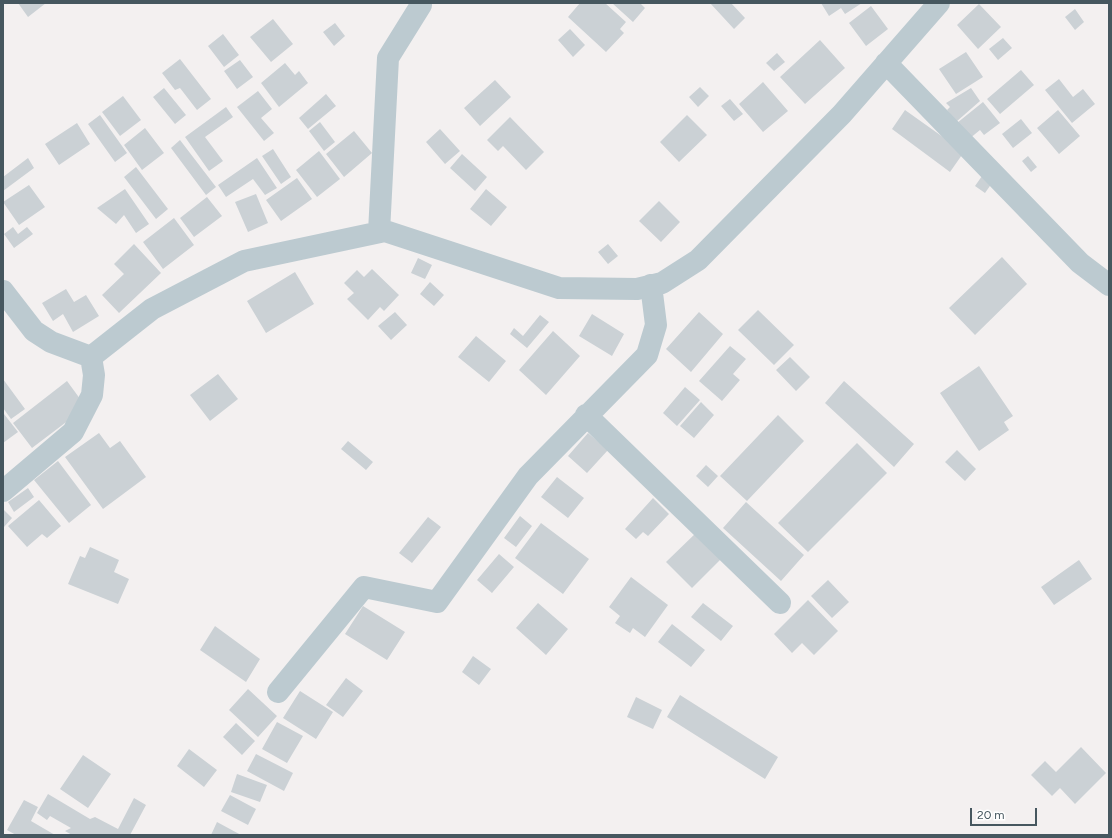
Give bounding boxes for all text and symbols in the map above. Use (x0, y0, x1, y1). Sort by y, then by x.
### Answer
scale bar (972, 800, 1039, 826)
text: 20 m (977, 808, 1005, 822)

